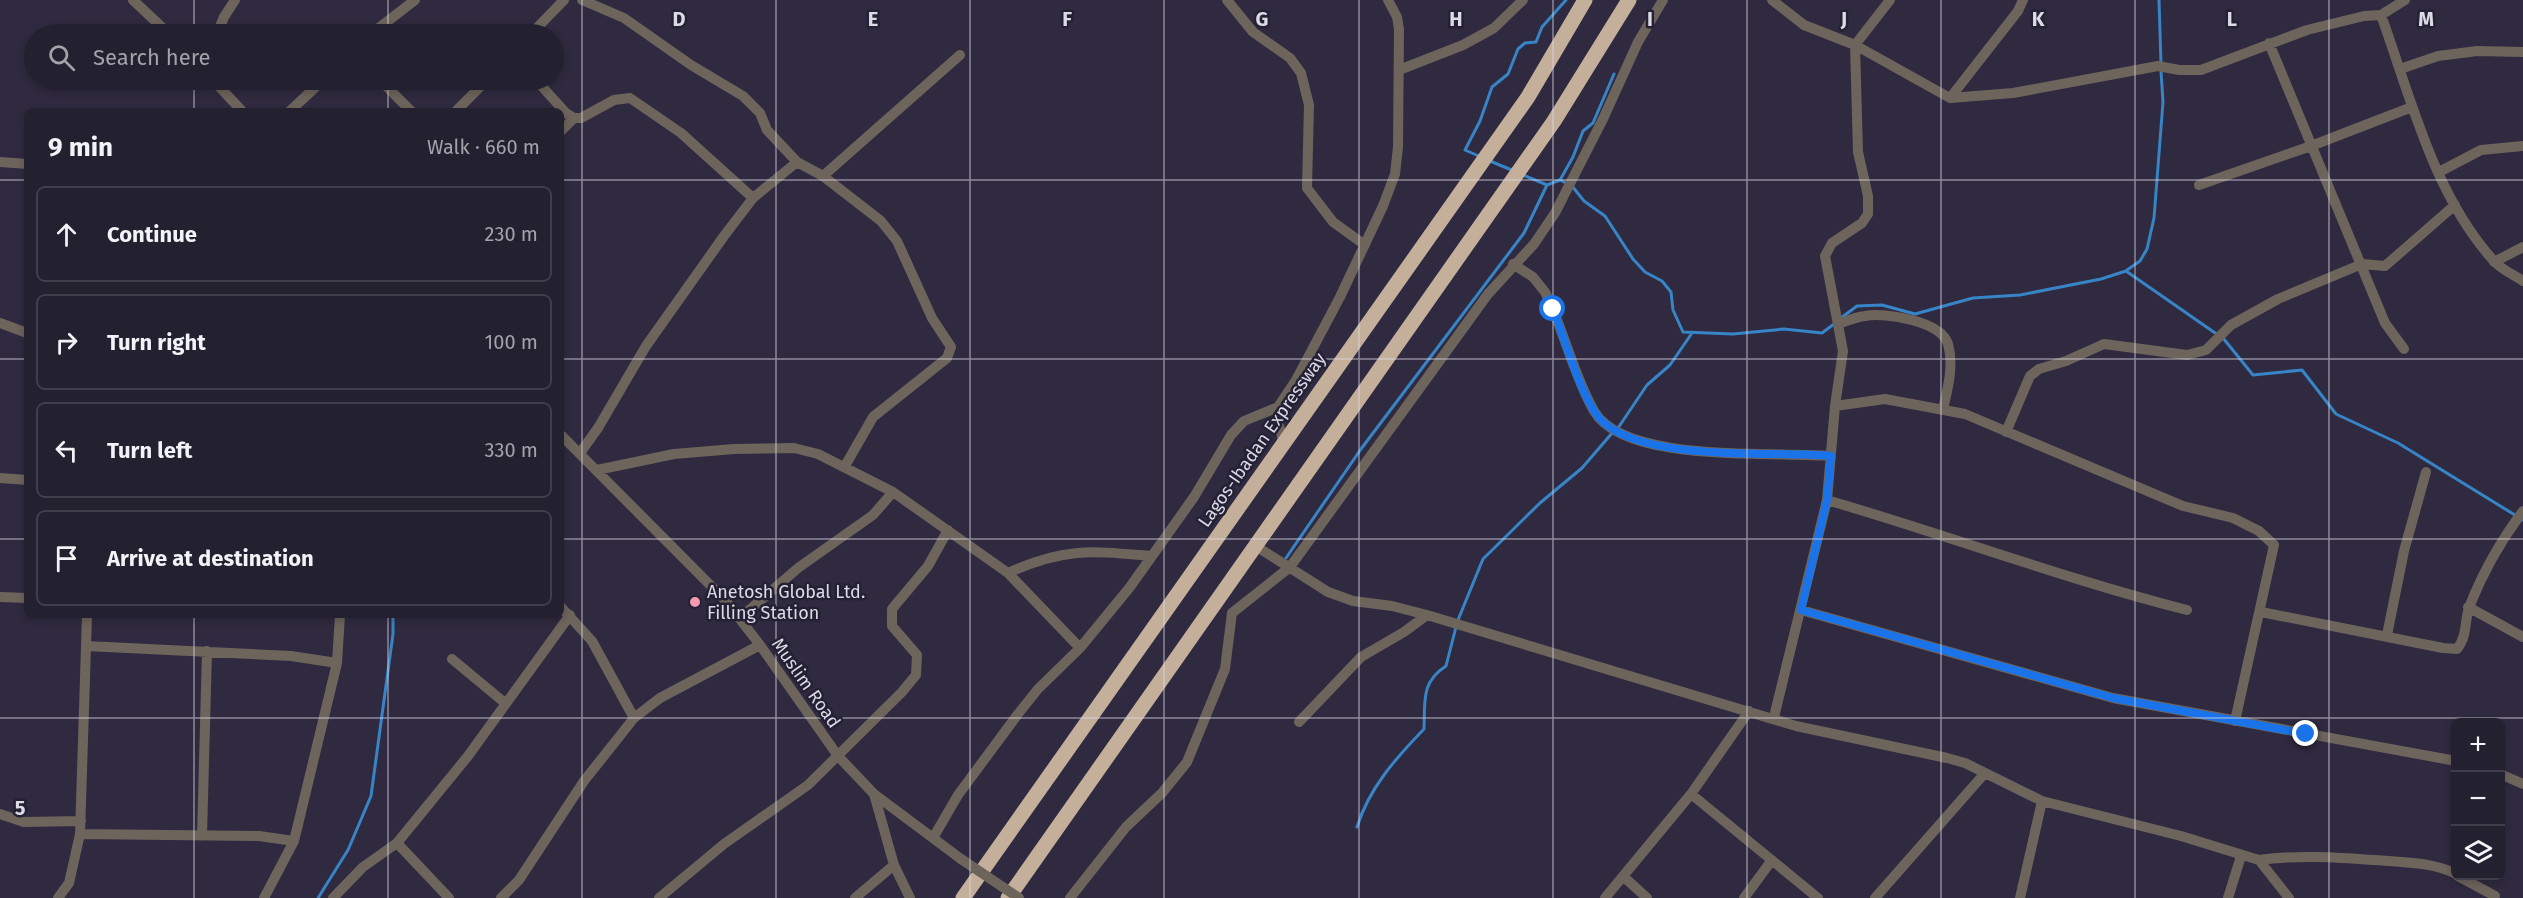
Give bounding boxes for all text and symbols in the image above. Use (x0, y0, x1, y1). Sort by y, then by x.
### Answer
text: D (672, 7, 686, 31)
text: E (868, 7, 878, 31)
text: F (1062, 7, 1072, 31)
text: G (1256, 7, 1268, 31)
text: H (1449, 7, 1463, 31)
text: I (1647, 7, 1653, 31)
text: J (1840, 7, 1847, 31)
text: K (2032, 7, 2045, 31)
text: L (2227, 7, 2237, 31)
text: M (2418, 7, 2434, 31)
search box (24, 24, 564, 90)
icon: search (45, 41, 78, 74)
text: Search here (93, 44, 211, 71)
text: 9 min (48, 132, 113, 163)
text: Walk · 660 m (427, 135, 540, 159)
icon: ahead (50, 218, 83, 251)
text: Continue (107, 221, 197, 248)
text: 230 m (485, 222, 538, 246)
route start (1539, 295, 1565, 321)
icon: right (50, 326, 83, 359)
text: Turn right (107, 329, 206, 356)
text: 100 m (485, 330, 538, 354)
street label: Lagos-Ibadan Expressway (1193, 348, 1331, 531)
icon: left (50, 434, 83, 467)
text: Turn left (107, 437, 192, 464)
text: 330 m (484, 438, 538, 462)
icon: arrive (50, 542, 83, 575)
text: Arrive at destination (107, 545, 314, 572)
place label: Anetosh Global Ltd. Filling Station (707, 581, 865, 624)
marker: Anetosh Global Ltd. Filling Station (688, 595, 702, 609)
street label: Muslim Road (767, 634, 845, 732)
map controls (2451, 718, 2505, 880)
button: + (2451, 718, 2505, 772)
route end (2292, 720, 2318, 746)
button: − (2451, 772, 2505, 826)
text: 5 (15, 796, 26, 820)
button: layers (2451, 826, 2505, 880)

